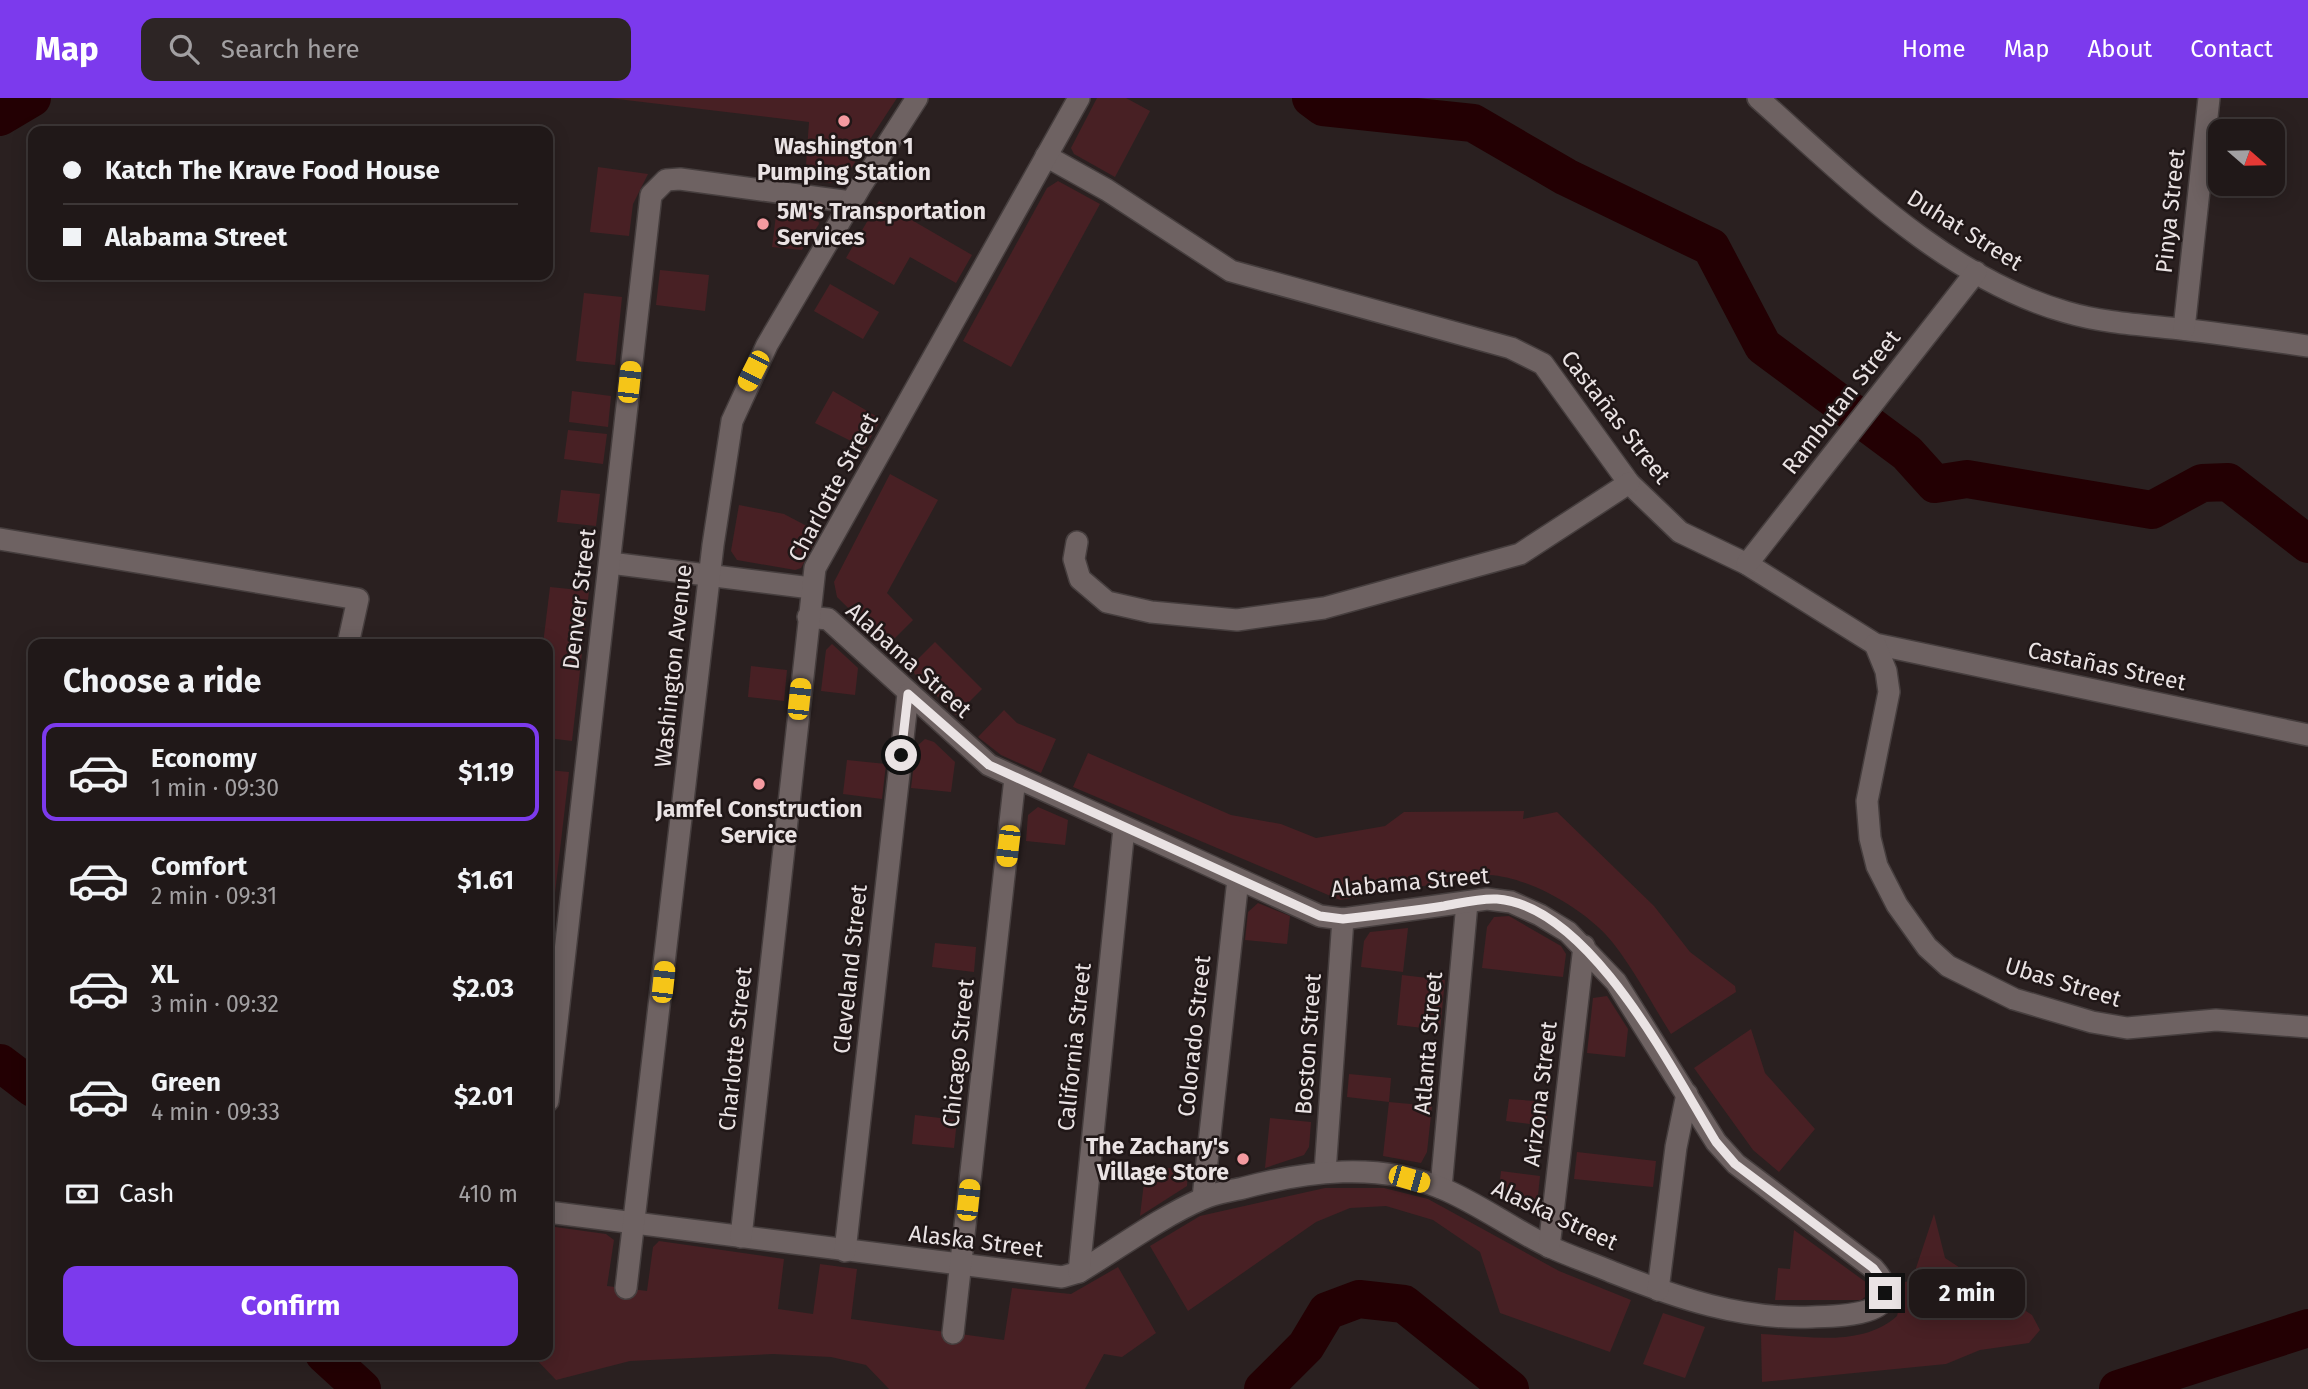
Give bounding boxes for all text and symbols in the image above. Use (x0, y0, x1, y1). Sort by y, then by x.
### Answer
search box (141, 18, 631, 81)
text: Map (35, 29, 99, 69)
icon: search (165, 30, 203, 68)
text: Search here (221, 34, 360, 65)
text: Home (1902, 35, 1966, 63)
text: Map (2004, 35, 2050, 63)
text: About (2088, 35, 2152, 63)
text: Contact (2190, 35, 2273, 63)
marker: Washington 1 Pumping Station (836, 113, 852, 129)
north arrow (2208, 119, 2286, 196)
map controls (2208, 119, 2285, 196)
place label: Washington 1 Pumping Station (757, 132, 931, 186)
street label: Pinya Street (2150, 147, 2191, 275)
text: Katch The Krave Food House (105, 155, 440, 186)
street label: Duhat Street (1902, 183, 2029, 277)
place label: 5M's Transportation Services (777, 197, 986, 251)
marker: 5M's Transportation Services (755, 216, 771, 232)
text: Alabama Street (105, 222, 287, 253)
street label: Rambutan Street (1776, 324, 1907, 480)
street label: Castañas Street (1555, 345, 1677, 490)
car (735, 348, 772, 394)
car (617, 360, 642, 404)
street label: Charlotte Street (782, 407, 884, 566)
street label: Denver Street (556, 526, 602, 671)
street label: Washington Avenue (648, 563, 698, 769)
street label: Alabama Street (841, 596, 978, 724)
street label: Castañas Street (2025, 636, 2189, 697)
text: Choose a ride (63, 662, 261, 700)
car (787, 677, 812, 721)
route start (885, 739, 917, 771)
icon: car (67, 741, 130, 804)
text: Economy (151, 743, 257, 774)
text: $1.19 (458, 757, 514, 788)
text: 1 min · 09:30 (151, 774, 279, 802)
marker: Jamfel Construction Service (751, 776, 767, 792)
place label: Jamfel Construction Service (654, 795, 863, 849)
car (996, 824, 1021, 868)
icon: car (67, 849, 130, 912)
text: Comfort (151, 851, 247, 882)
street label: Alabama Street (1330, 861, 1491, 903)
text: $1.61 (457, 865, 514, 896)
text: 2 min · 09:31 (151, 882, 277, 910)
street label: Cleveland Street (827, 882, 873, 1055)
street label: Ubas Street (2001, 951, 2125, 1013)
street label: Colorado Street (1172, 953, 1216, 1118)
icon: car (67, 957, 130, 1020)
text: XL (151, 959, 179, 990)
car (651, 960, 676, 1004)
street label: California Street (1051, 961, 1097, 1132)
street label: Charlotte Street (712, 965, 758, 1132)
street label: Atlanta Street (1408, 970, 1448, 1115)
street label: Boston Street (1289, 972, 1327, 1116)
text: $2.03 (452, 973, 514, 1004)
street label: Chicago Street (936, 977, 980, 1129)
text: 3 min · 09:32 (151, 990, 279, 1018)
street label: Arizona Street (1517, 1019, 1563, 1168)
icon: car (67, 1065, 130, 1128)
text: Green (151, 1067, 221, 1098)
text: $2.01 (454, 1081, 514, 1112)
text: 4 min · 09:33 (151, 1098, 280, 1126)
place label: The Zachary's Village Store (1086, 1132, 1229, 1186)
marker: The Zachary's Village Store (1235, 1151, 1251, 1167)
car (1386, 1163, 1433, 1195)
street label: Alaska Street (1488, 1174, 1623, 1257)
icon: cash (63, 1175, 101, 1213)
text: Cash (119, 1178, 175, 1209)
car (956, 1178, 981, 1222)
text: 410 m (458, 1180, 518, 1208)
street label: Alaska Street (907, 1219, 1046, 1263)
button: Confirm (63, 1266, 518, 1346)
callout: 2 min (1910, 1268, 2025, 1318)
route end (1869, 1277, 1901, 1309)
text: 2 min (1939, 1279, 1995, 1307)

